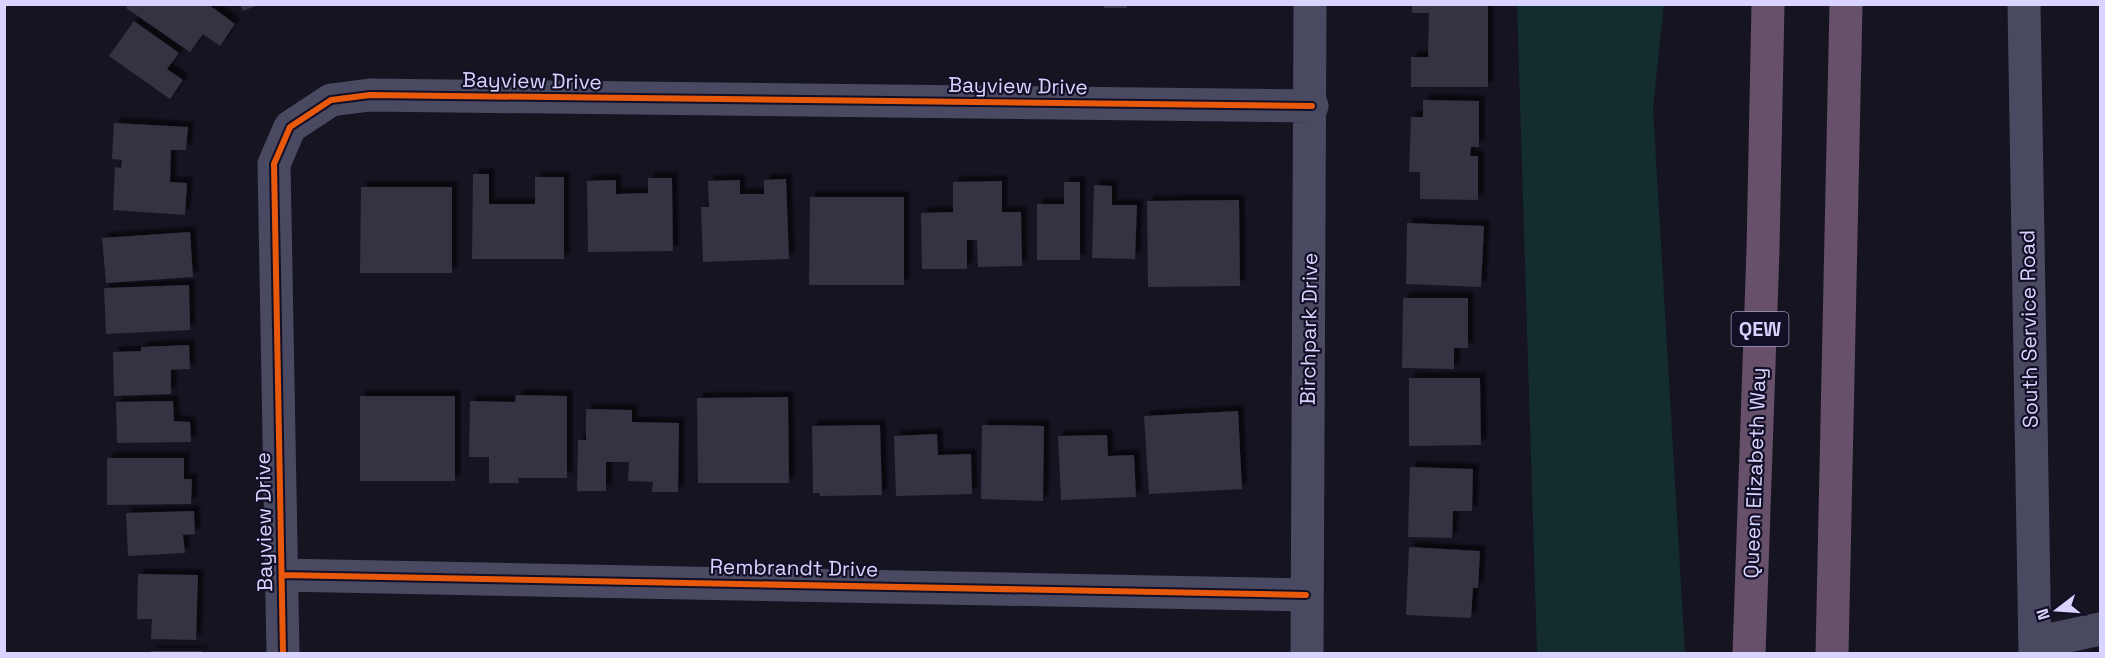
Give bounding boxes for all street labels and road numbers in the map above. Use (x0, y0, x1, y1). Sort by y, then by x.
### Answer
street label: Bayview Drive (462, 66, 602, 95)
street label: Bayview Drive (948, 71, 1088, 100)
street label: South Service Road (2013, 230, 2044, 428)
street label: Birchpark Drive (1294, 253, 1323, 405)
road number: QEW (1732, 312, 1788, 346)
street label: Queen Elizabeth Way (1737, 367, 1772, 579)
street label: Bayview Drive (249, 452, 278, 592)
street label: Rembrandt Drive (709, 553, 879, 582)

